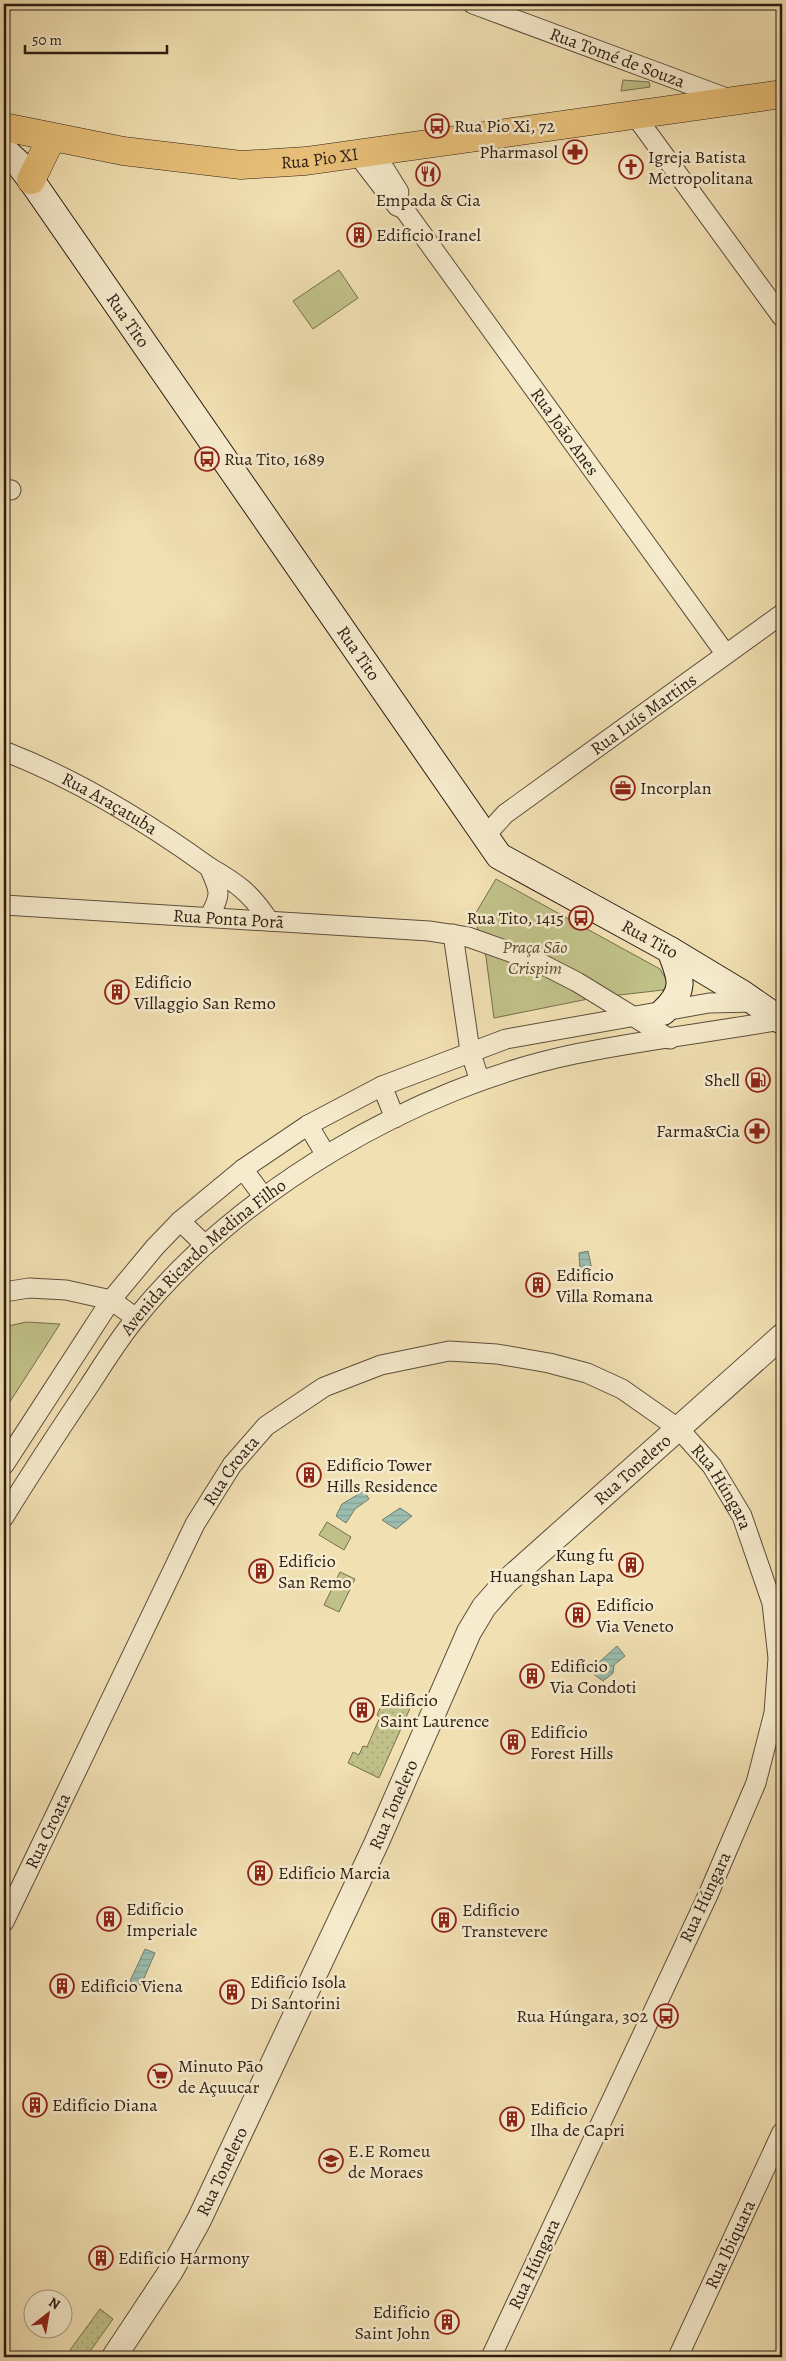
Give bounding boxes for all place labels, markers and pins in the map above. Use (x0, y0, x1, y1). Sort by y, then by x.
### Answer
bus stop icon: Rua Pio Xi, 72 (424, 113, 450, 139)
place label: Rua Pio Xi, 72 (454, 114, 555, 138)
pharmacy icon: Pharmasol (562, 139, 588, 165)
place label: Pharmasol (479, 140, 559, 164)
place label: Igreja Batista Metropolitana (648, 145, 754, 190)
church icon: Igreja Batista Metropolitana (618, 154, 644, 180)
restaurant icon: Empada & Cia (415, 161, 441, 187)
place label: Empada & Cia (375, 188, 481, 212)
building icon: Edifício Iranel (346, 222, 372, 248)
place label: Edifício Iranel (376, 223, 482, 247)
bus stop icon: Rua Tito, 1689 (194, 446, 220, 472)
place label: Rua Tito, 1689 (224, 447, 325, 471)
office icon: Incorplan (610, 775, 636, 801)
place label: Incorplan (640, 776, 712, 800)
bus stop icon: Rua Tito, 1415 (568, 905, 594, 931)
place label: Rua Tito, 1415 (467, 906, 564, 930)
place label: Edifício Villaggio San Remo (133, 970, 276, 1015)
building icon: Edifício Villaggio San Remo (104, 979, 130, 1005)
fuel station icon: Shell (745, 1067, 771, 1093)
place label: Shell (704, 1068, 741, 1092)
pharmacy icon: Farma&Cia (744, 1118, 770, 1144)
place label: Farma&Cia (656, 1119, 741, 1143)
place label: Edifício Villa Romana (555, 1263, 654, 1308)
building icon: Edifício Villa Romana (525, 1272, 551, 1298)
place label: Edifício Tower Hills Residence (326, 1453, 438, 1498)
building icon: Edifício Tower Hills Residence (296, 1462, 322, 1488)
place label: Kung fu Huangshan Lapa (489, 1543, 615, 1588)
place label: Edifício San Remo (278, 1549, 351, 1594)
building icon: Kung fu Huangshan Lapa (618, 1552, 644, 1578)
building icon: Edifício San Remo (248, 1558, 274, 1584)
place label: Edifício Via Veneto (595, 1593, 674, 1638)
building icon: Edifício Via Veneto (565, 1602, 591, 1628)
place label: Edifício Via Condoti (549, 1654, 637, 1699)
building icon: Edifício Via Condoti (519, 1663, 545, 1689)
place label: Edifício Saint Laurence (380, 1688, 489, 1733)
building icon: Edifício Saint Laurence (349, 1697, 375, 1723)
place label: Edifício Forest Hills (530, 1720, 613, 1765)
building icon: Edifício Forest Hills (500, 1729, 526, 1755)
building icon: Edifício Marcia (247, 1860, 273, 1886)
place label: Edifício Marcia (278, 1861, 391, 1885)
place label: Edifício Imperiale (126, 1897, 198, 1942)
place label: Edifício Transtevere (462, 1898, 548, 1943)
building icon: Edifício Imperiale (96, 1906, 122, 1932)
building icon: Edifício Transtevere (431, 1907, 457, 1933)
place label: Edifício Isola Di Santorini (250, 1970, 347, 2015)
building icon: Edifício Viena (49, 1973, 75, 1999)
place label: Edifício Viena (80, 1974, 183, 1998)
building icon: Edifício Isola Di Santorini (219, 1979, 245, 2005)
bus stop icon: Rua Húngara, 302 (653, 2003, 679, 2029)
place label: Rua Húngara, 302 (516, 2004, 648, 2028)
place label: Minuto Pão de Açuucar (178, 2054, 263, 2099)
supermarket icon: Minuto Pão de Açuucar (147, 2063, 173, 2089)
building icon: Edifício Diana (22, 2092, 48, 2118)
place label: Edifício Diana (52, 2093, 158, 2117)
place label: Edifício Ilha de Capri (530, 2097, 625, 2142)
building icon: Edifício Ilha de Capri (499, 2106, 525, 2132)
place label: E.E Romeu de Moraes (348, 2139, 431, 2184)
school or university icon: E.E Romeu de Moraes (318, 2148, 344, 2174)
building icon: Edifício Harmony (88, 2245, 114, 2271)
place label: Edifício Harmony (118, 2246, 250, 2270)
place label: Edifício Saint John (354, 2300, 430, 2345)
building icon: Edifício Saint John (434, 2309, 460, 2335)

